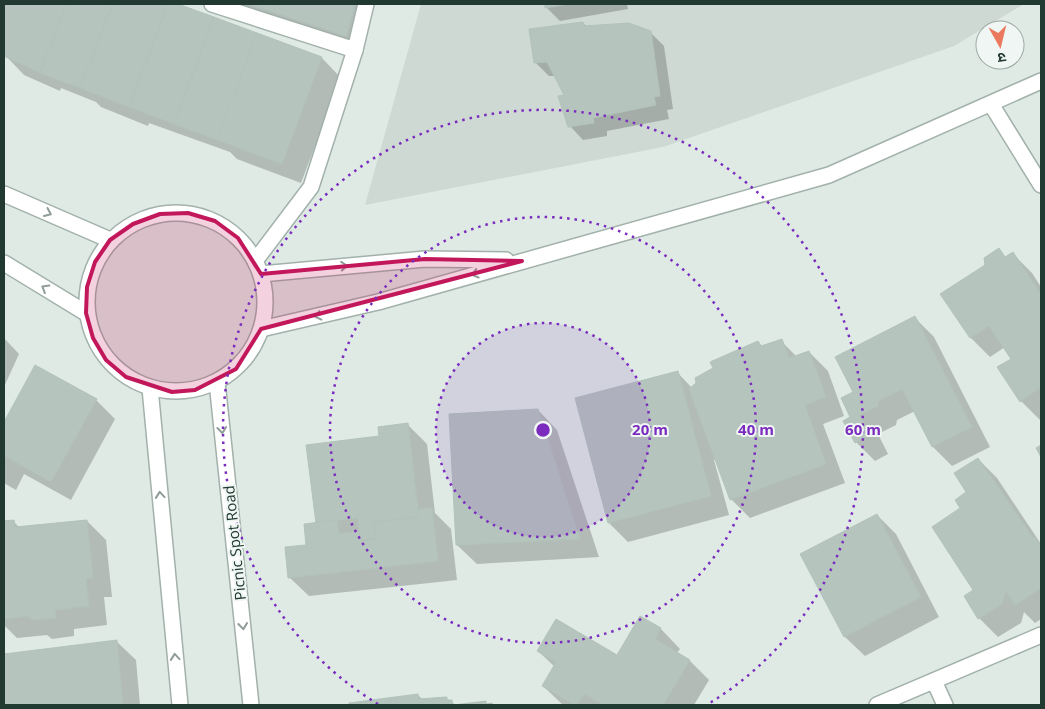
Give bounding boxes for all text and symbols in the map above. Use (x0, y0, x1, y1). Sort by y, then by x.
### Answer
north arrow (975, 20, 1025, 70)
text: उ (996, 48, 1007, 68)
one-way arrow (43, 207, 52, 218)
one-way arrow (341, 261, 349, 272)
one-way arrow (471, 268, 480, 279)
one-way arrow (41, 285, 50, 295)
one-way arrow (314, 310, 323, 321)
text: 20 m (632, 419, 668, 439)
text: 40 m (738, 419, 774, 439)
text: 60 m (845, 419, 881, 439)
centre of rings (534, 421, 552, 439)
one-way arrow (216, 426, 227, 434)
street label: Picnic Spot Road (218, 485, 250, 601)
one-way arrow (155, 491, 166, 499)
one-way arrow (237, 623, 248, 631)
one-way arrow (170, 652, 181, 660)

